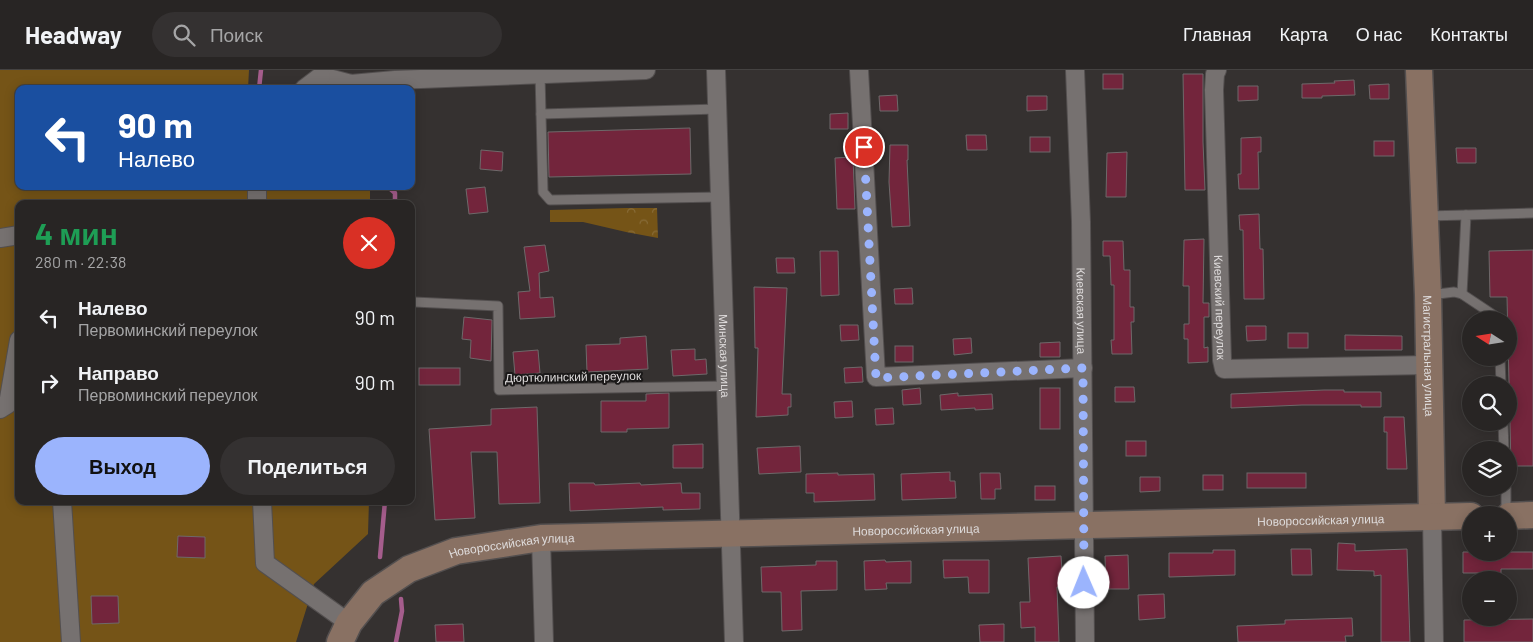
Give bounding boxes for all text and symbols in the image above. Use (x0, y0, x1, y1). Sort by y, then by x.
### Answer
search box (152, 12, 502, 57)
text: Headway (25, 20, 122, 49)
icon: search (170, 21, 198, 49)
text: Поиск (210, 23, 263, 46)
text: Главная (1183, 23, 1252, 45)
text: Карта (1280, 23, 1328, 45)
text: О нас (1356, 23, 1402, 45)
text: Контакты (1430, 23, 1508, 45)
text: 90 m (118, 103, 193, 145)
icon: left (35, 105, 100, 170)
pin (843, 126, 885, 168)
icon: arrive (850, 133, 878, 161)
text: Налево (118, 145, 195, 171)
text: 4 мин (35, 215, 118, 251)
button: close (343, 217, 395, 269)
text: 280 m · 22:38 (35, 252, 126, 271)
street label: Киевский переулок (1212, 255, 1229, 361)
street label: Киевская улица (1074, 267, 1089, 355)
street label: Магистральная улица (1421, 295, 1437, 417)
text: Налево (78, 296, 148, 319)
icon: left (35, 304, 63, 332)
text: 90 m (355, 306, 395, 329)
north arrow (1462, 311, 1518, 366)
map controls (1462, 311, 1517, 626)
street label: Минская улица (717, 314, 733, 398)
text: Первоминский переулок (78, 320, 258, 339)
text: Направо (78, 361, 159, 384)
street label: Дюртюлинский переулок (505, 368, 642, 385)
icon: right (35, 369, 63, 397)
text: 90 m (355, 371, 395, 394)
button: search (1462, 376, 1517, 431)
text: Первоминский переулок (78, 385, 258, 404)
button: Выход (35, 437, 210, 495)
button: Поделиться (220, 437, 395, 495)
button: layers (1462, 441, 1517, 496)
button: + (1462, 506, 1517, 561)
street label: Новороссийская улица (1257, 511, 1385, 528)
street label: Новороссийская улица (852, 521, 980, 538)
street label: Новороссийская улица (446, 530, 575, 560)
position arrow (1057, 556, 1109, 608)
button: − (1462, 571, 1517, 626)

